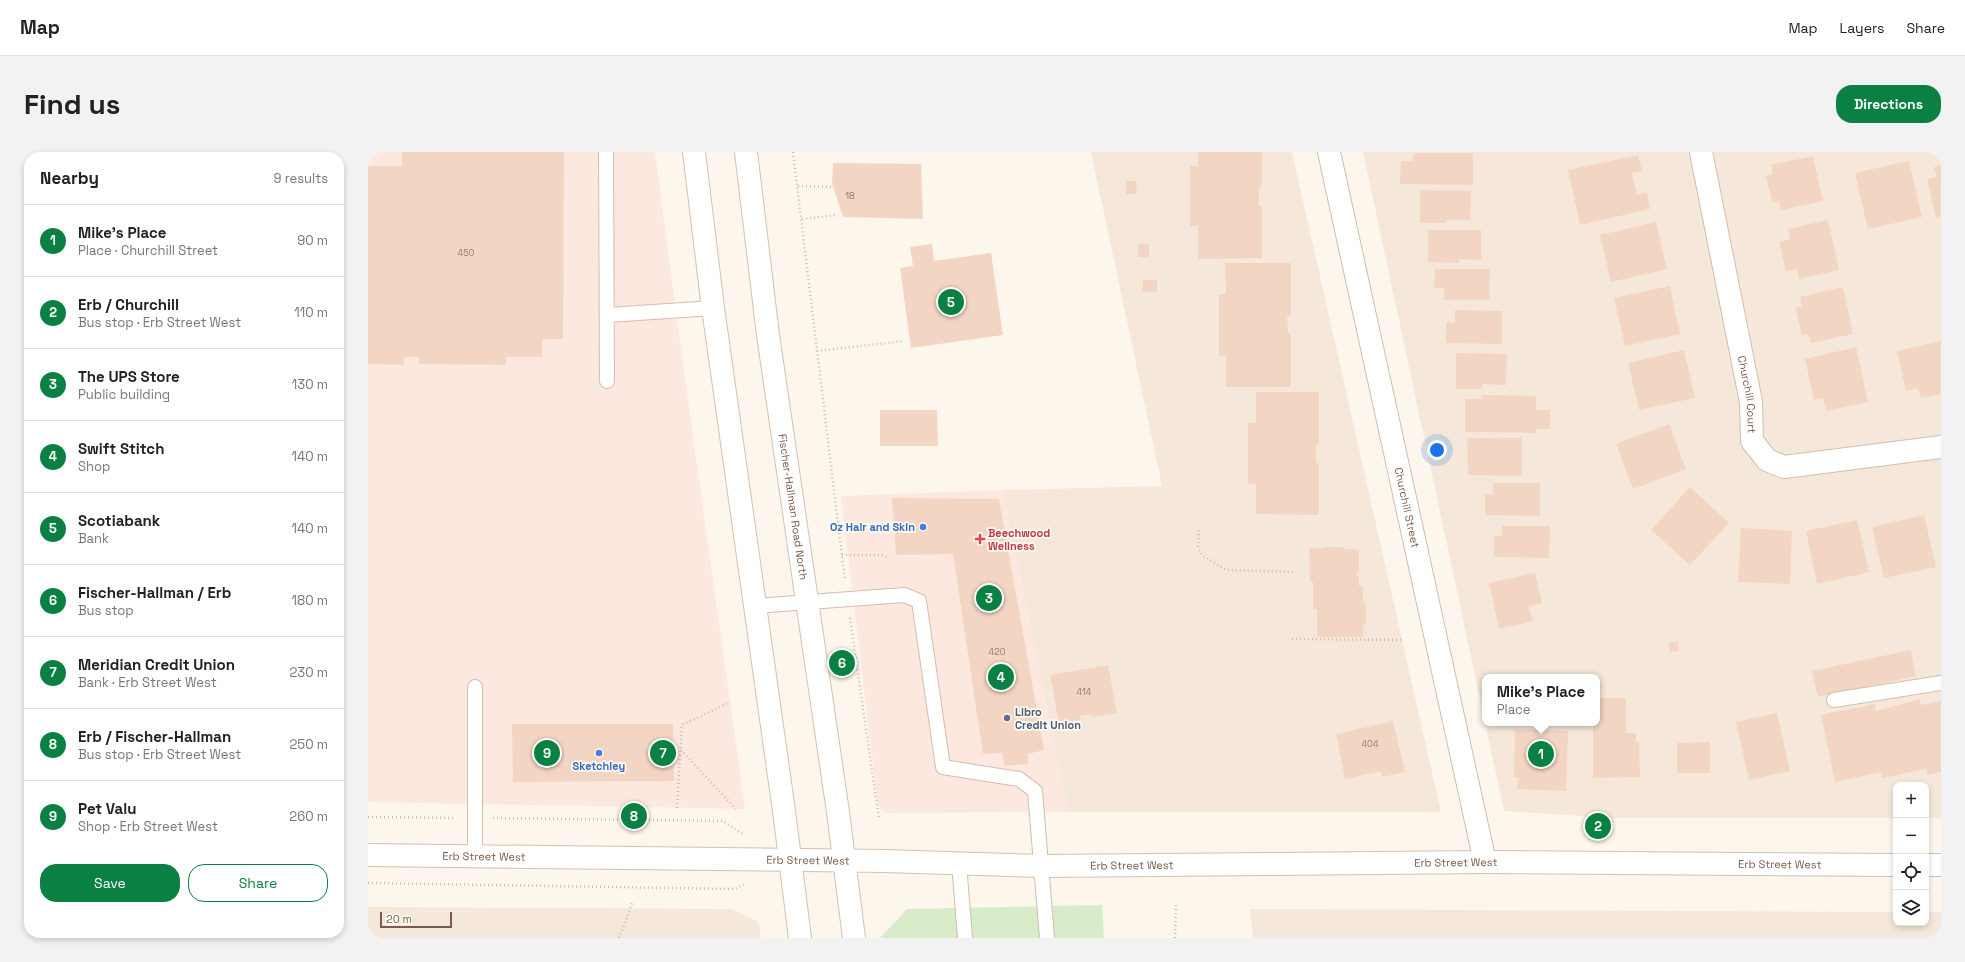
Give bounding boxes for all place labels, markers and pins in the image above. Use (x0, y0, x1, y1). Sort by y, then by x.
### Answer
pin: 5 (938, 287, 964, 317)
place label: Oz Hair and Skin (830, 520, 915, 534)
marker: Oz Hair and Skin (918, 522, 928, 532)
place label: Beechwood Wellness (988, 526, 1050, 553)
marker: Beechwood Wellness (975, 534, 985, 544)
pin: 3 (976, 583, 1002, 613)
pin: 6 (829, 648, 855, 678)
pin: 4 (988, 662, 1014, 692)
place label: Libro Credit Union (1015, 705, 1081, 732)
marker: Libro Credit Union (1002, 713, 1012, 723)
pin: 9 (534, 738, 560, 768)
pin: 7 (650, 738, 676, 768)
pin: 1 (1528, 739, 1554, 769)
marker: Sketchley (594, 748, 604, 758)
place label: Sketchley (573, 759, 625, 773)
pin: 8 (621, 801, 647, 831)
pin: 2 (1585, 811, 1611, 841)

